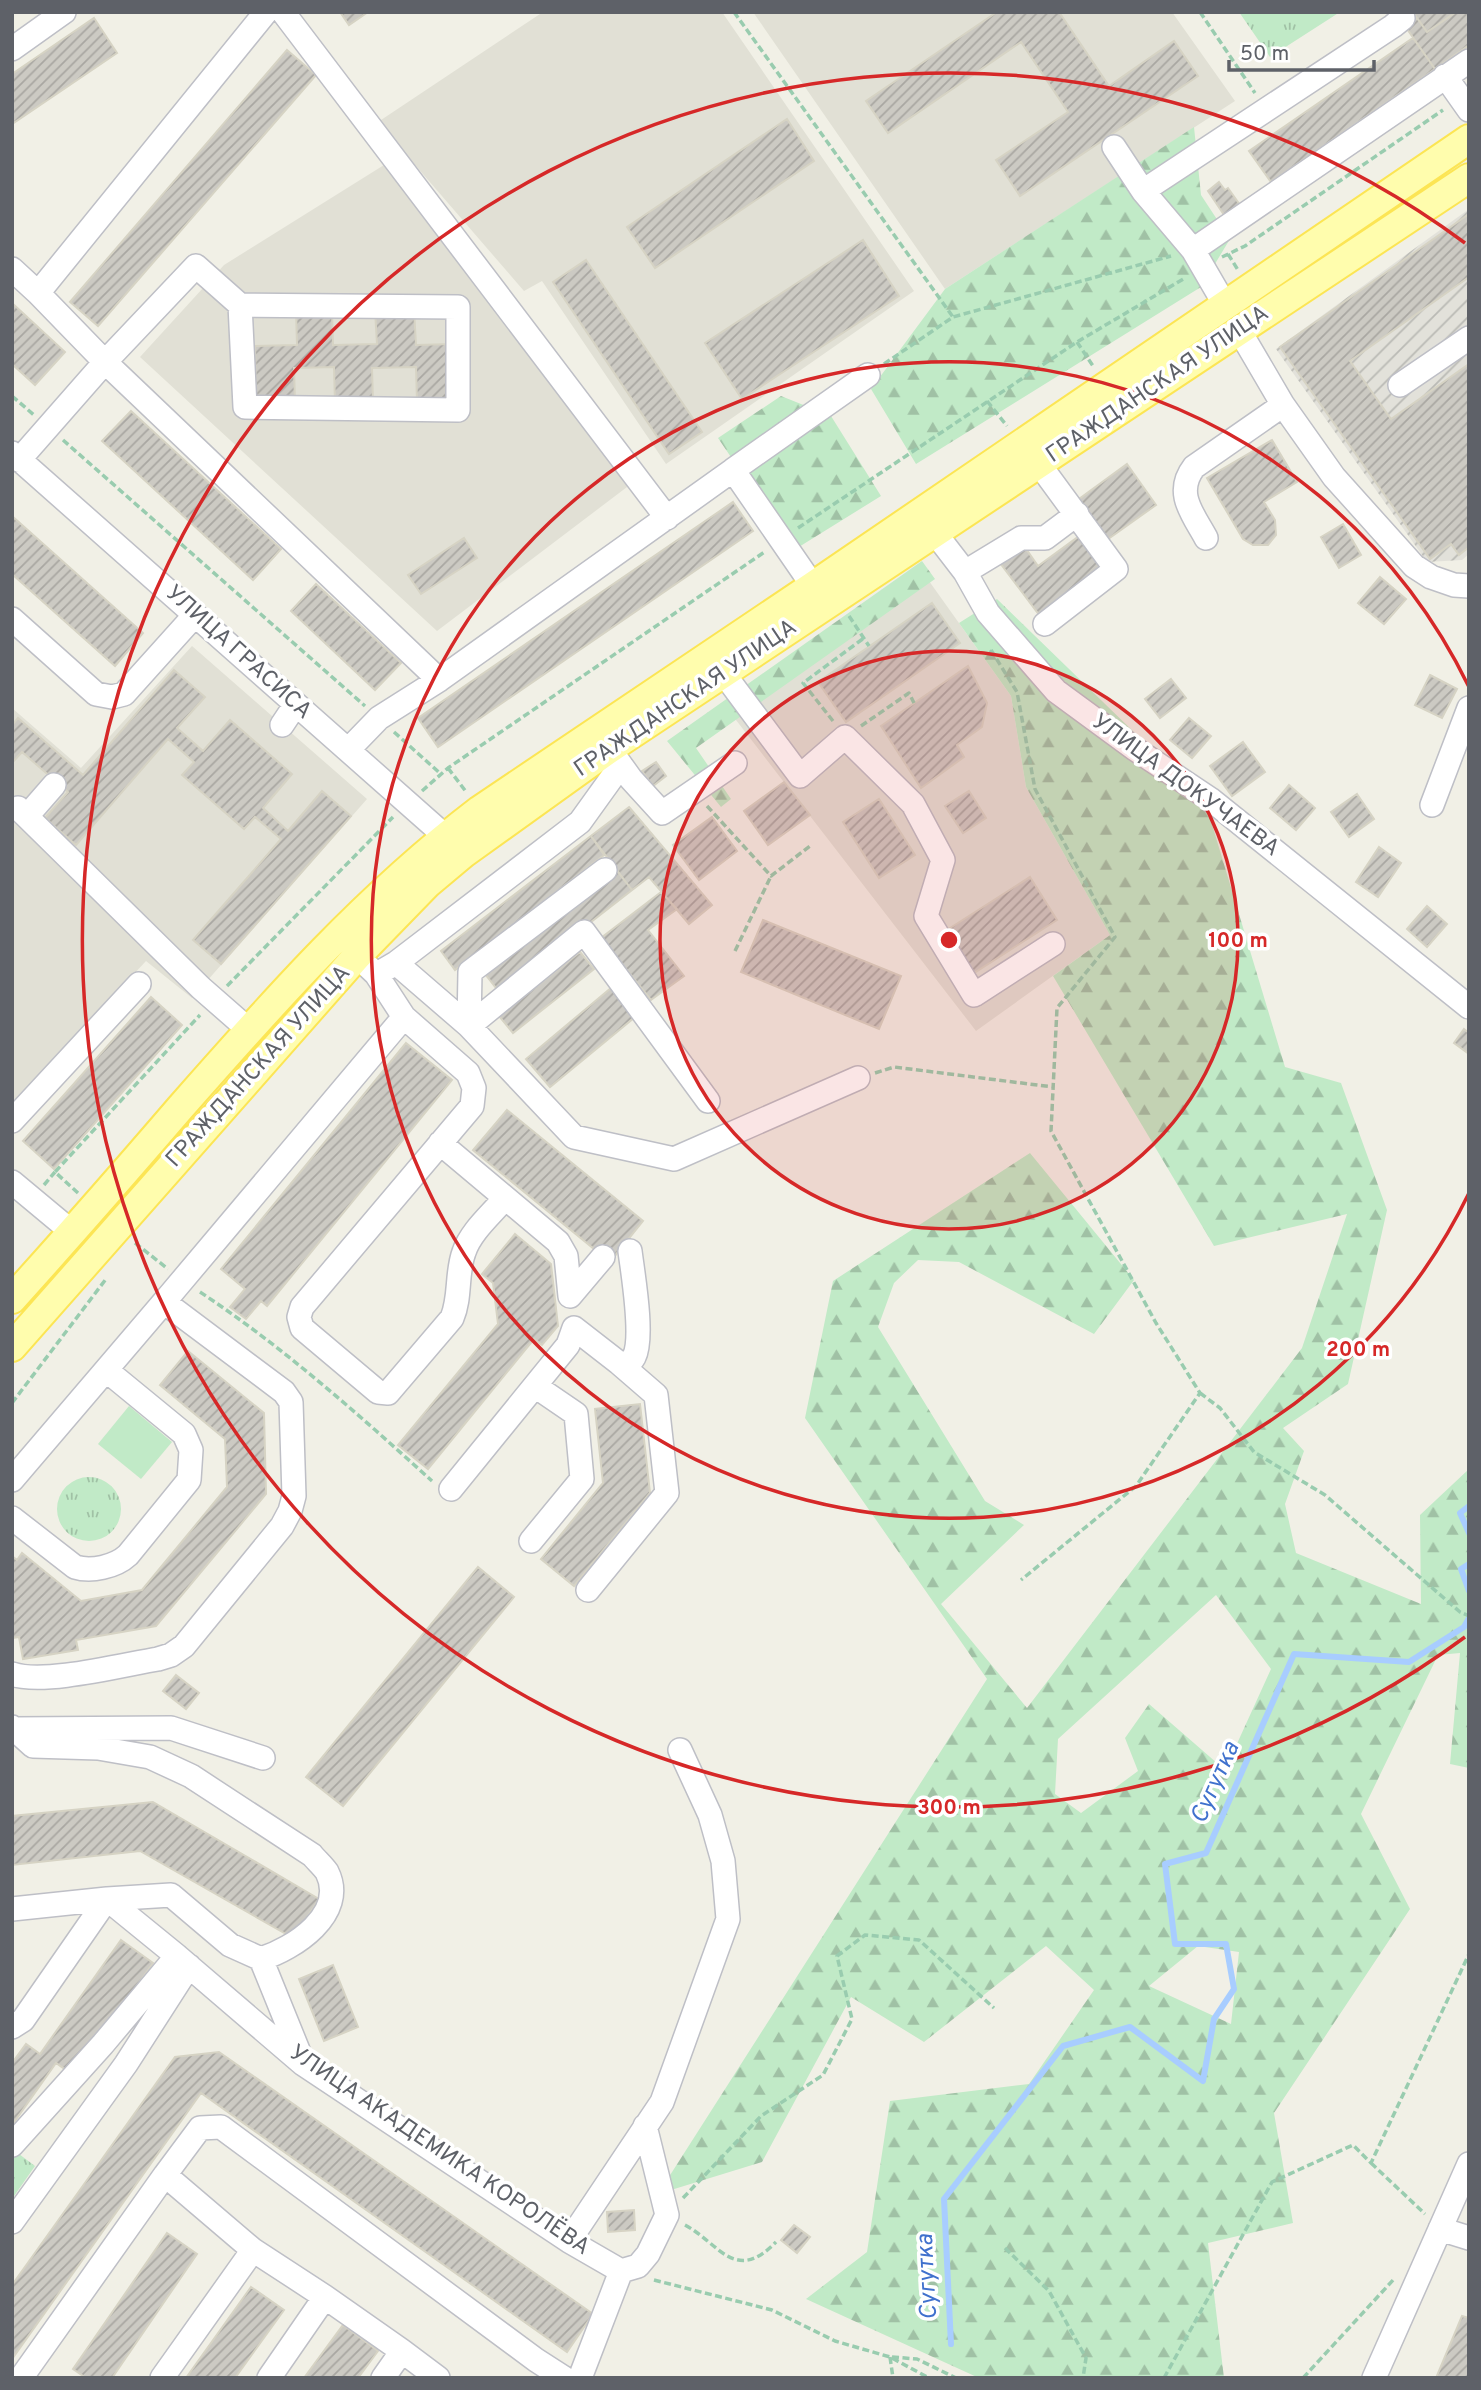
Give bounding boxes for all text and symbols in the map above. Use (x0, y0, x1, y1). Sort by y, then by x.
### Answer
scale bar (1229, 28, 1374, 72)
text: 50 m (1240, 41, 1289, 68)
street label: ГРАЖДАНСКАЯ УЛИЦА (1041, 300, 1275, 470)
street label: УЛИЦА ГРАСИСА (159, 580, 317, 726)
street label: ГРАЖДАНСКАЯ УЛИЦА (569, 614, 803, 784)
street label: УЛИЦА ДОКУЧАЕВА (1085, 708, 1285, 864)
centre of rings (937, 928, 961, 952)
text: 100 m (1208, 928, 1268, 955)
street label: ГРАЖДАНСКАЯ УЛИЦА (160, 960, 358, 1174)
text: 200 m (1326, 1337, 1390, 1364)
water label: Сугутка (1185, 1737, 1248, 1829)
text: 300 m (917, 1795, 981, 1822)
street label: УЛИЦА АКАДЕМИКА КОРОЛЁВА (283, 2038, 595, 2263)
water label: Сугутка (911, 2232, 945, 2321)

